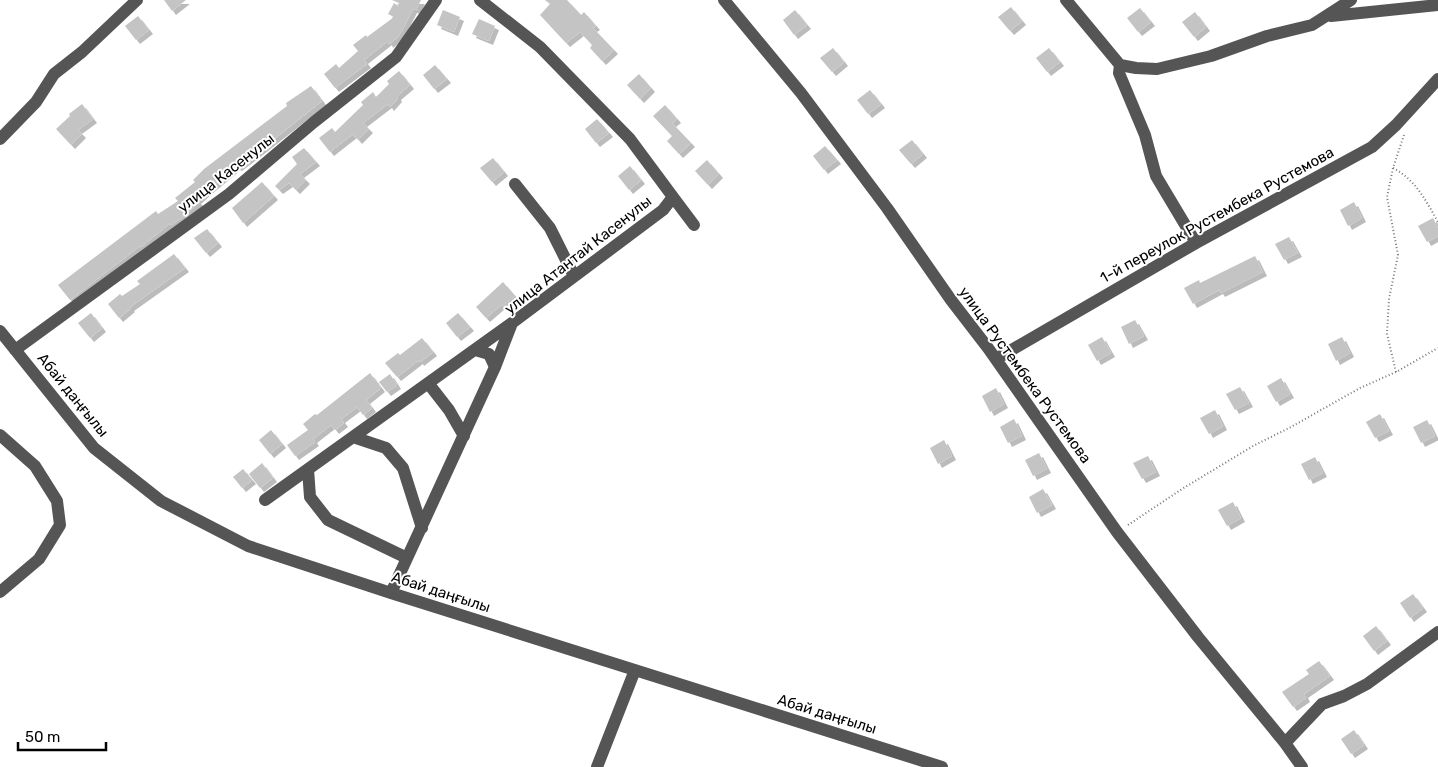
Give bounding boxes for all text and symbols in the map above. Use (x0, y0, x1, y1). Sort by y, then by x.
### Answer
street label: улица Касенулы (174, 130, 278, 216)
street label: 1-й переулок Рустембека Рустемова (1097, 143, 1337, 287)
street label: улица Атантай Касенулы (501, 192, 655, 318)
street label: улица Рустембека Рустемова (955, 283, 1095, 467)
street label: Абай даңғылы (34, 349, 112, 441)
street label: Абай даңғылы (389, 568, 493, 616)
street label: Абай даңғылы (775, 690, 879, 738)
scale bar (18, 720, 105, 752)
text: 50 m (25, 728, 60, 746)

